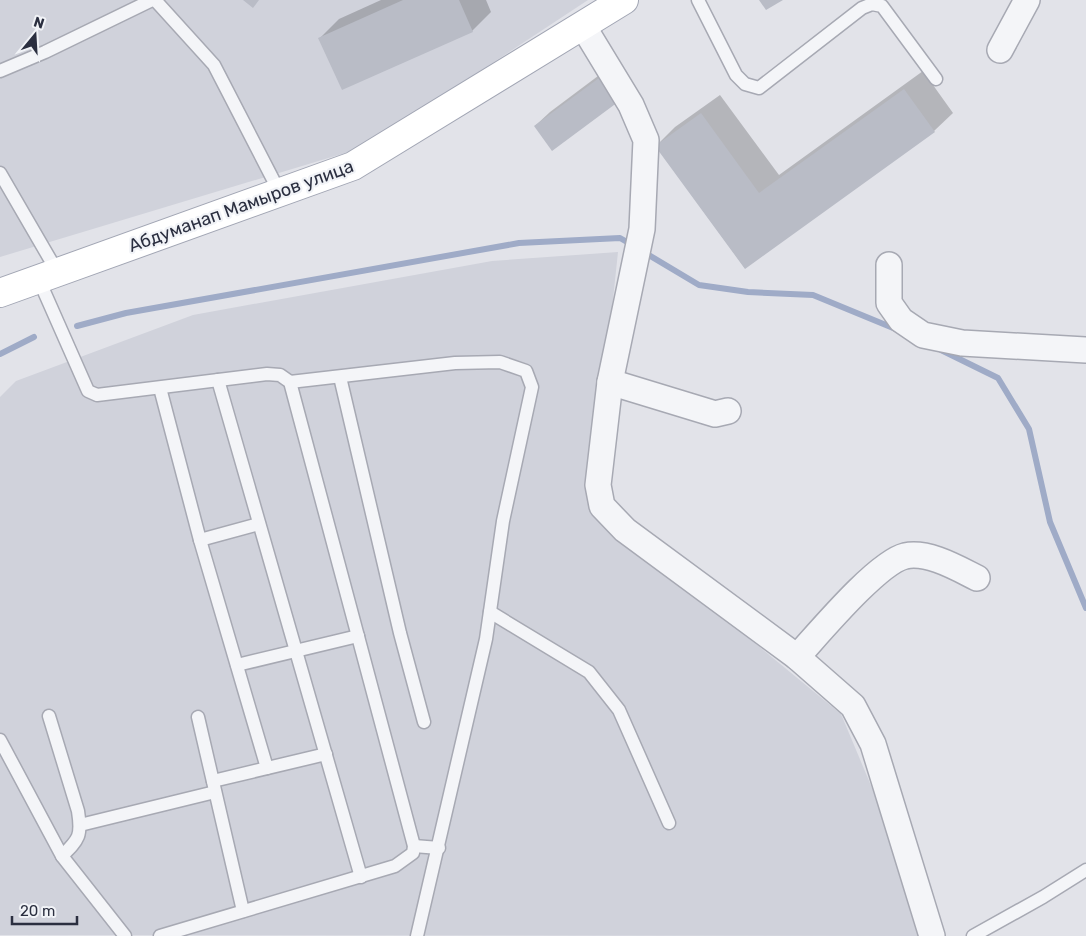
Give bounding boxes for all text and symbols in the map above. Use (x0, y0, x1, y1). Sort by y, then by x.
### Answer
north arrow (10, 10, 60, 60)
text: N (31, 13, 46, 33)
street label: Абдуманап Мамыров улица (125, 155, 357, 257)
scale bar (12, 894, 78, 926)
text: 20 m (20, 902, 55, 920)

